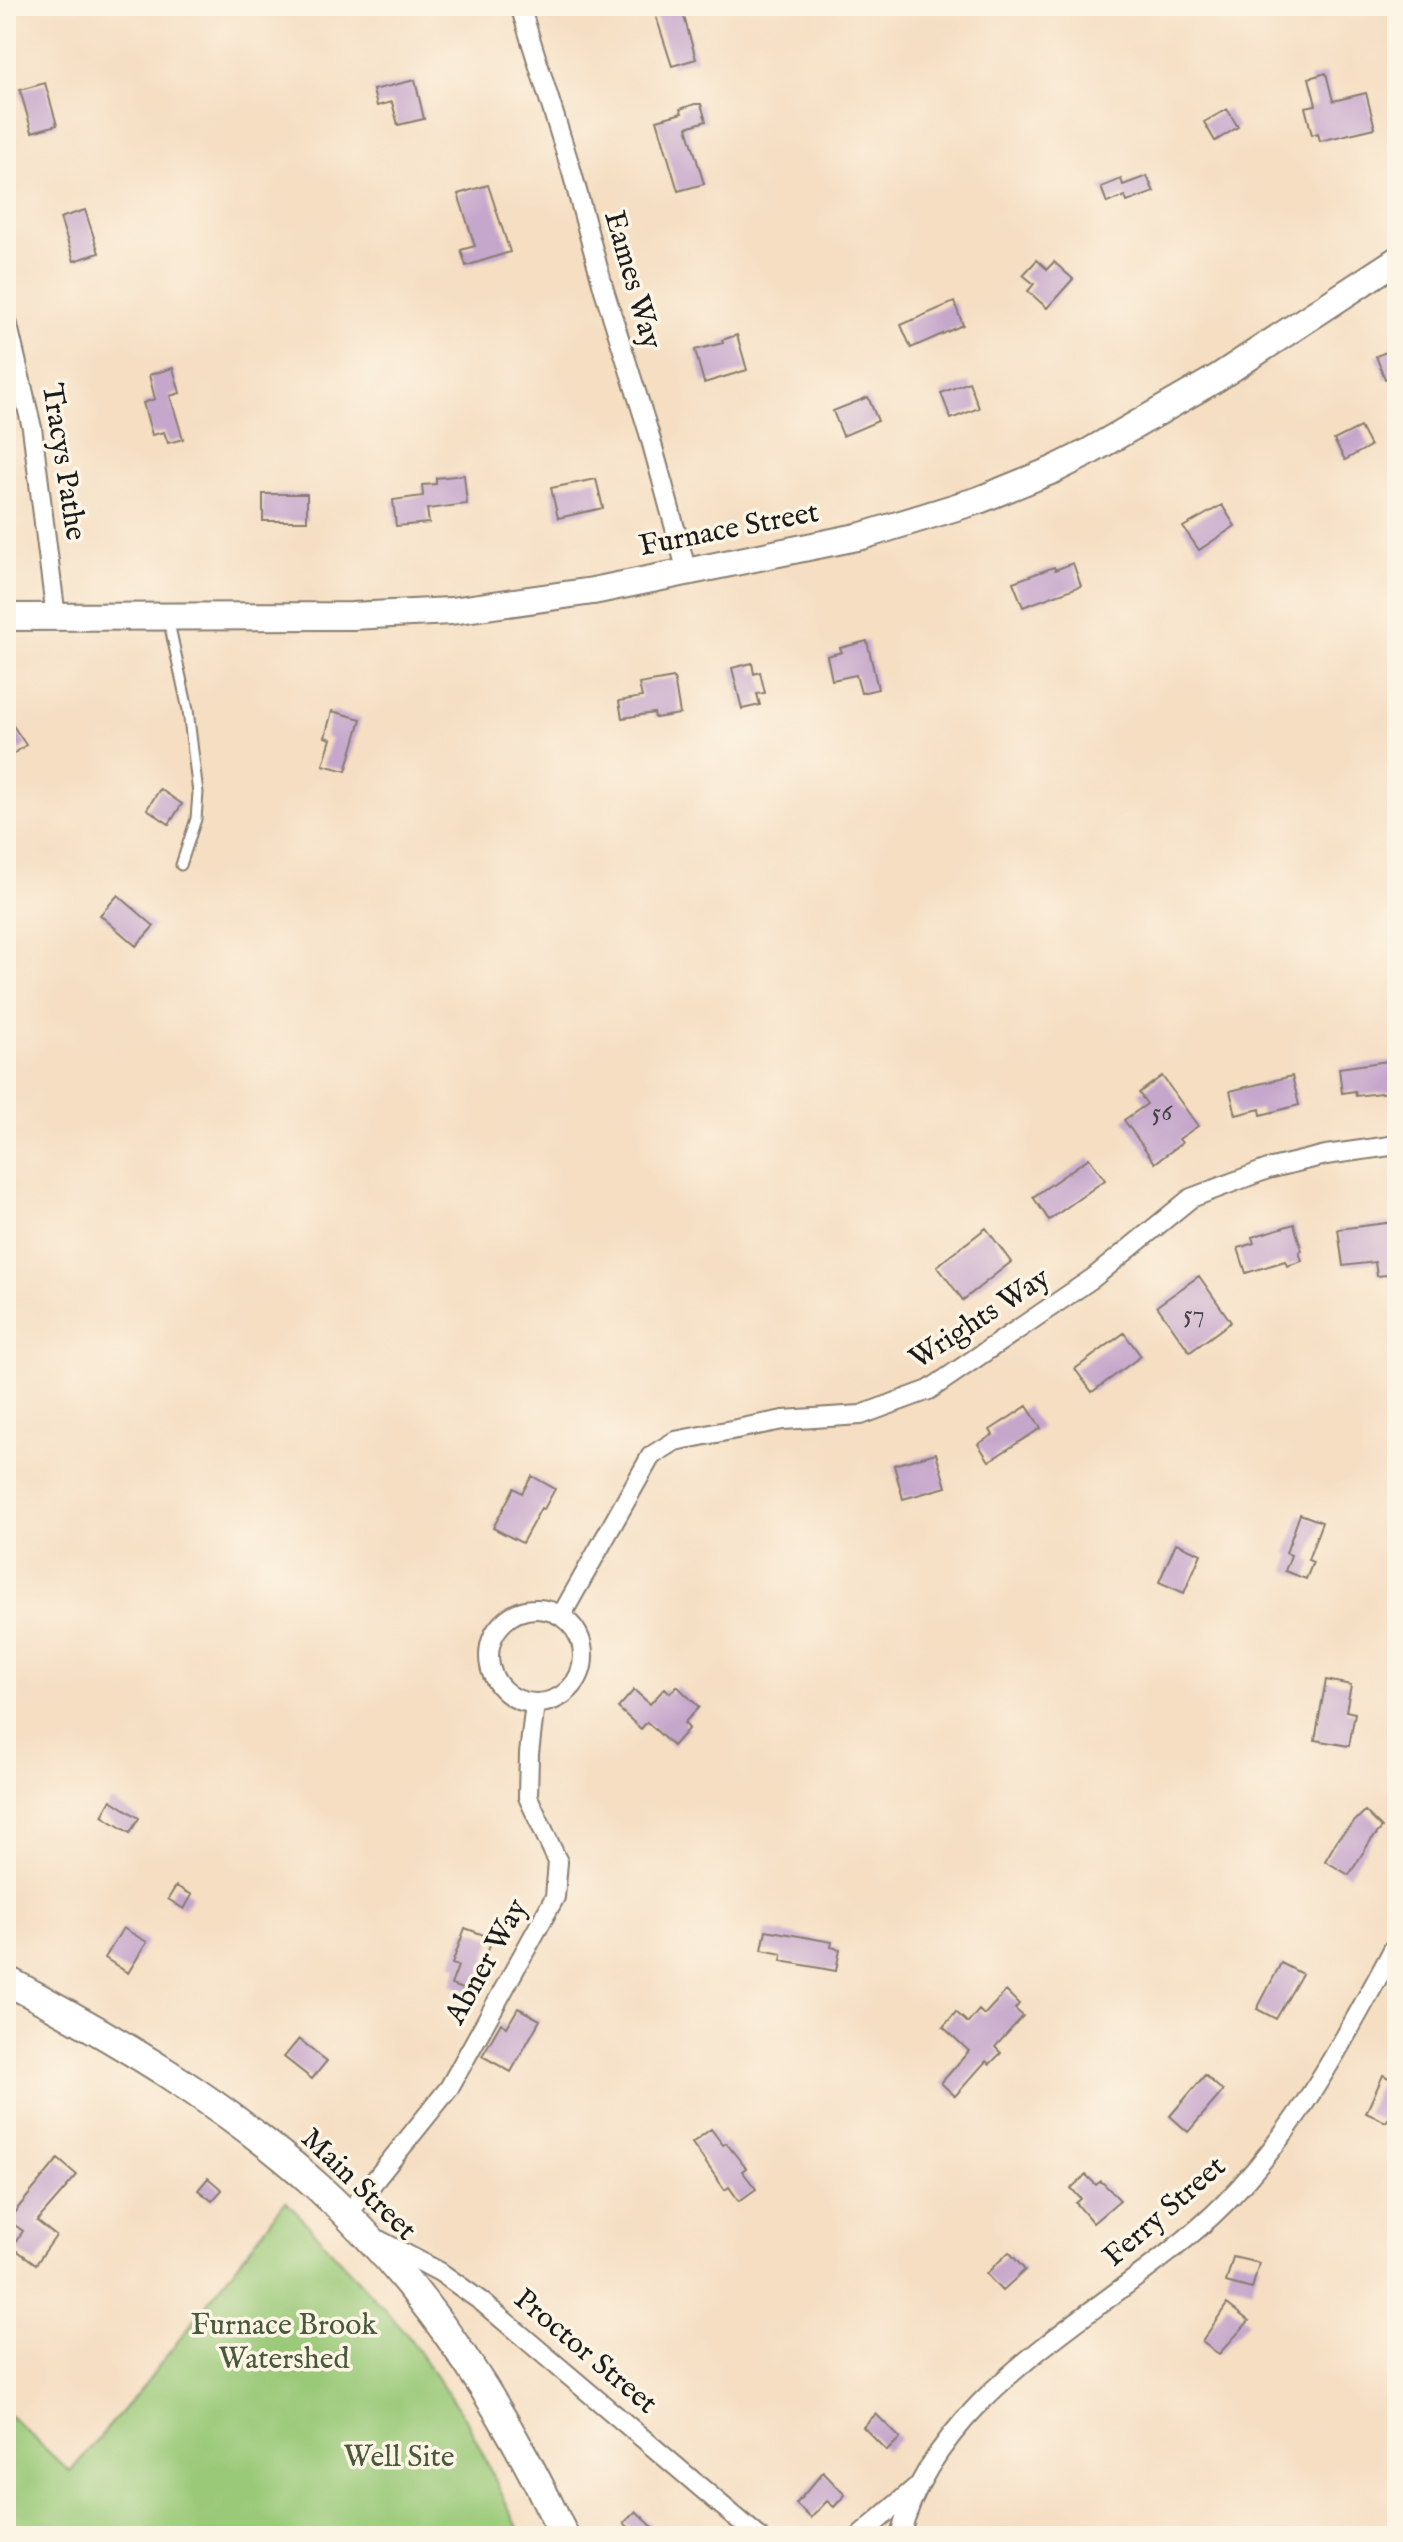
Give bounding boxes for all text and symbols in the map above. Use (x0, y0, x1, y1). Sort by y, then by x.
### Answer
street label: Eames Way (594, 207, 670, 354)
street label: Tracys Pathe (32, 381, 94, 543)
street label: Furnace Street (636, 494, 822, 566)
house number: 56 (1152, 1096, 1173, 1129)
street label: Wrights Way (903, 1259, 1058, 1378)
house number: 57 (1183, 1298, 1205, 1331)
street label: Abner Way (437, 1892, 537, 2032)
street label: Main Street (292, 2121, 424, 2249)
street label: Ferry Street (1096, 2148, 1234, 2276)
street label: Proctor Street (505, 2281, 665, 2423)
park label: Furnace Brook Watershed (191, 2307, 378, 2379)
park label: Well Site (343, 2439, 455, 2477)

